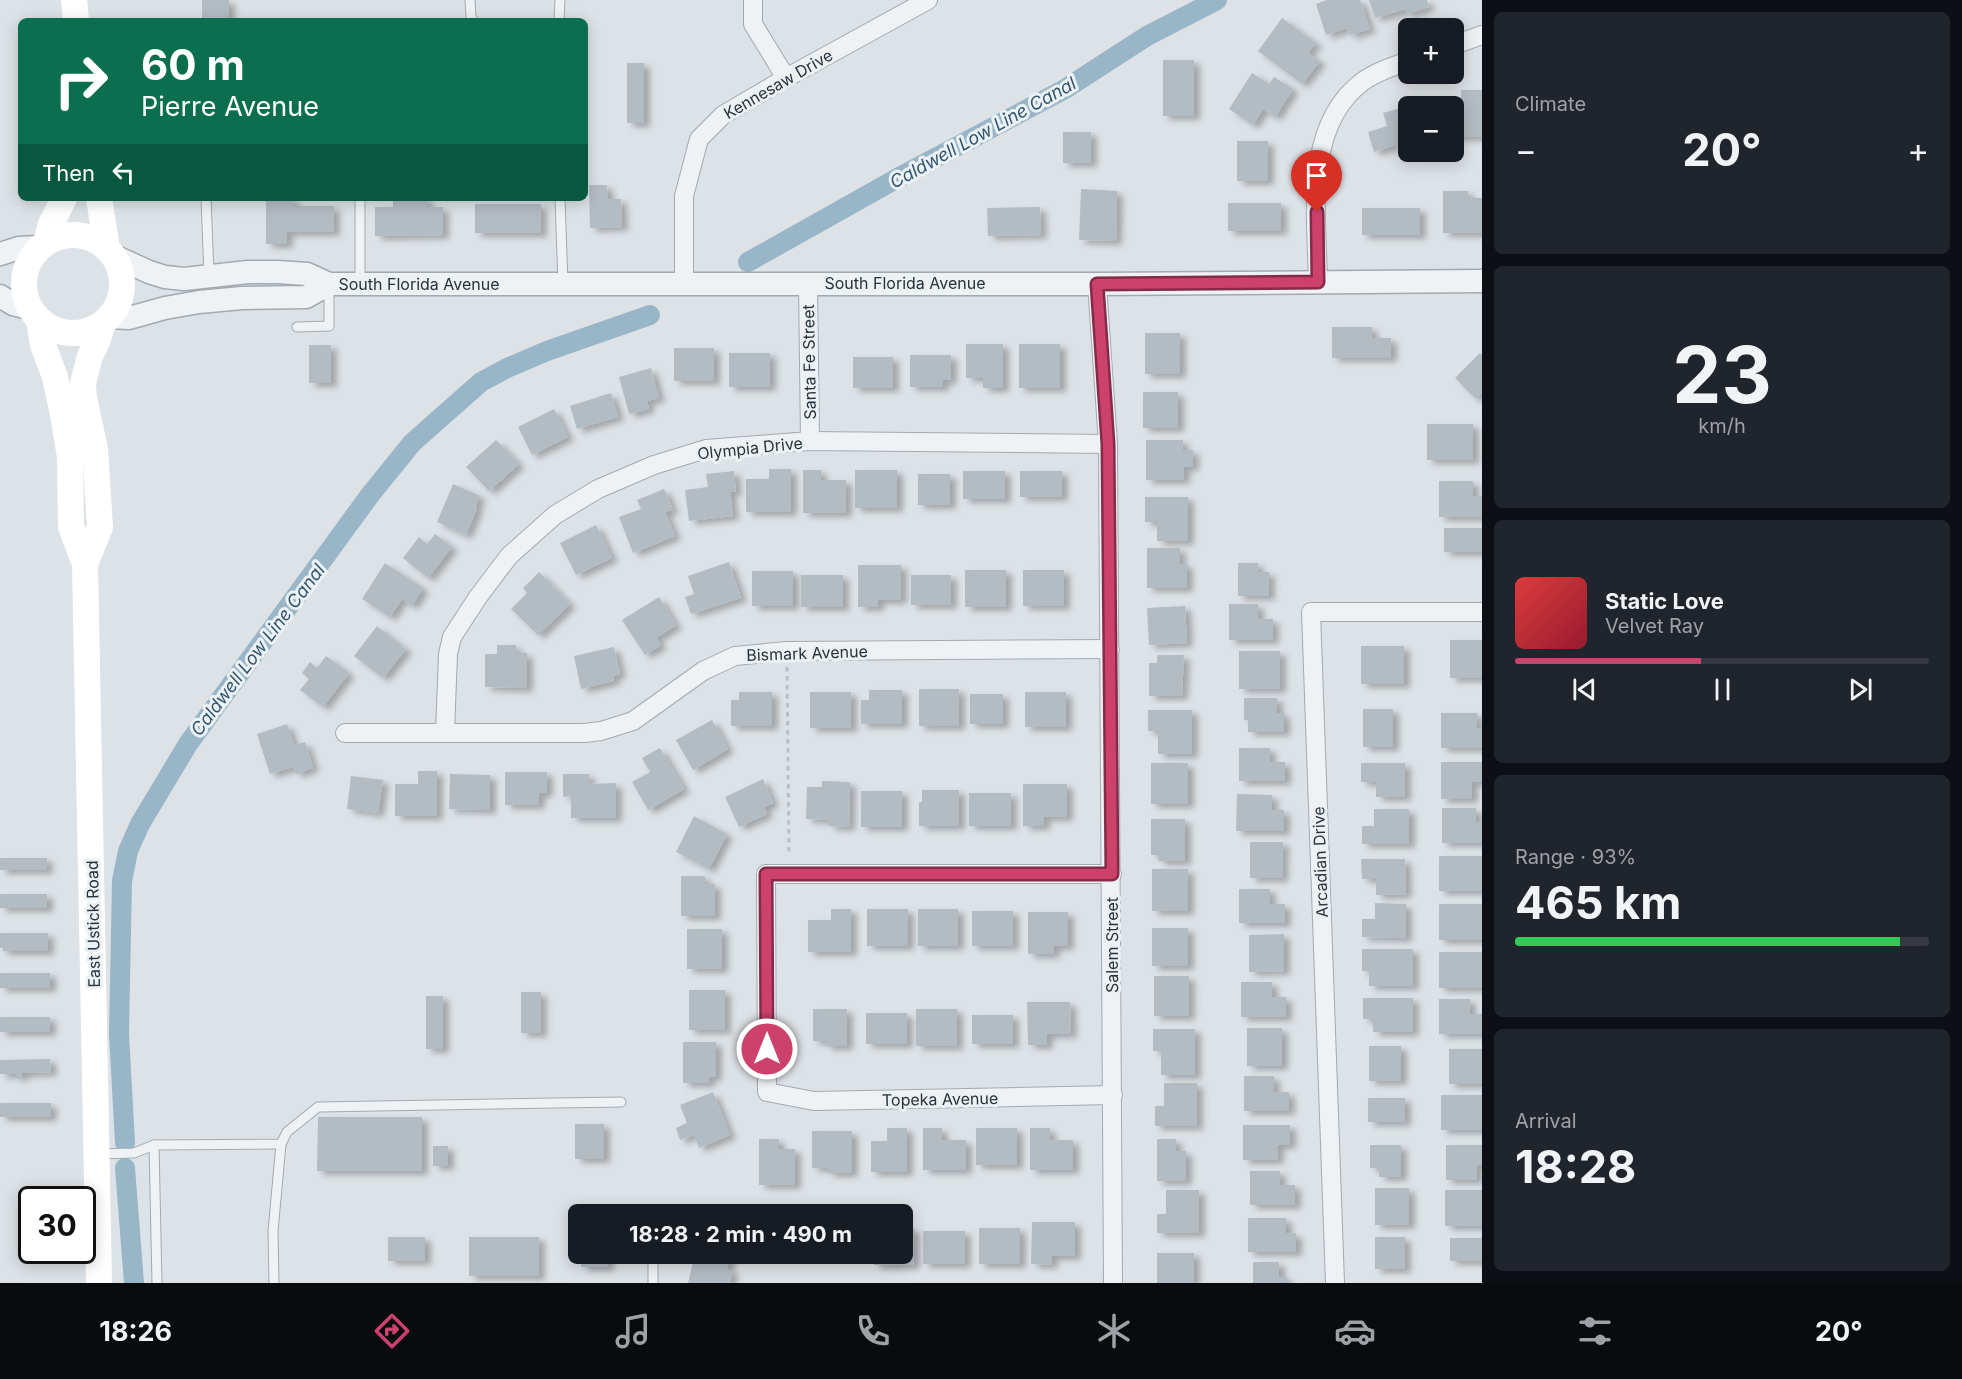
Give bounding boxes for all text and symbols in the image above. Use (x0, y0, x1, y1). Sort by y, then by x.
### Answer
map controls (1398, 18, 1464, 162)
button: + (1398, 18, 1464, 84)
text: 60 m (141, 39, 245, 90)
icon: right (42, 42, 120, 120)
street label: Kennesaw Drive (720, 45, 836, 123)
water label: Caldwell Low Line Canal (886, 72, 1080, 193)
text: Pierre Avenue (141, 90, 319, 123)
text: Climate (1515, 92, 1586, 116)
button: − (1398, 96, 1464, 162)
text: 20° (1682, 122, 1762, 177)
text: − (1515, 130, 1537, 170)
text: + (1907, 130, 1929, 170)
pin (1291, 150, 1342, 212)
icon: left (107, 156, 140, 189)
icon: arrive (1300, 159, 1333, 192)
text: Then (42, 160, 95, 186)
street label: South Florida Avenue (824, 273, 986, 293)
street label: South Florida Avenue (338, 274, 500, 294)
street label: Santa Fe Street (798, 304, 820, 420)
text: 23 (1672, 327, 1772, 422)
text: km/h (1698, 414, 1746, 438)
street label: Olympia Drive (696, 433, 804, 463)
water label: Caldwell Low Line Canal (186, 559, 329, 740)
text: Static Love (1605, 588, 1724, 614)
text: Velvet Ray (1605, 614, 1704, 638)
street label: Bismark Avenue (746, 641, 868, 665)
icon: previous (1568, 673, 1601, 706)
icon: pause (1706, 673, 1739, 706)
icon: next (1844, 673, 1877, 706)
street label: Arcadian Drive (1308, 806, 1332, 918)
text: Range · 93% (1515, 845, 1636, 869)
street label: East Ustick Road (82, 860, 104, 988)
text: 465 km (1515, 875, 1681, 930)
street label: Salem Street (1102, 897, 1122, 993)
position arrow (735, 1017, 799, 1081)
street label: Topeka Avenue (882, 1088, 998, 1110)
text: Arrival (1515, 1109, 1577, 1133)
text: 18:28 (1515, 1139, 1636, 1194)
speed limit sign: 30 (18, 1186, 96, 1264)
text: 18:28 · 2 min · 490 m (629, 1221, 852, 1247)
icon: directions (371, 1310, 413, 1352)
icon: music (612, 1310, 654, 1352)
icon: phone (852, 1310, 894, 1352)
icon: climate (1093, 1310, 1135, 1352)
icon: car (1334, 1310, 1376, 1352)
icon: filters (1574, 1310, 1616, 1352)
text: 18:26 (99, 1315, 172, 1348)
text: 20° (1815, 1315, 1863, 1348)

